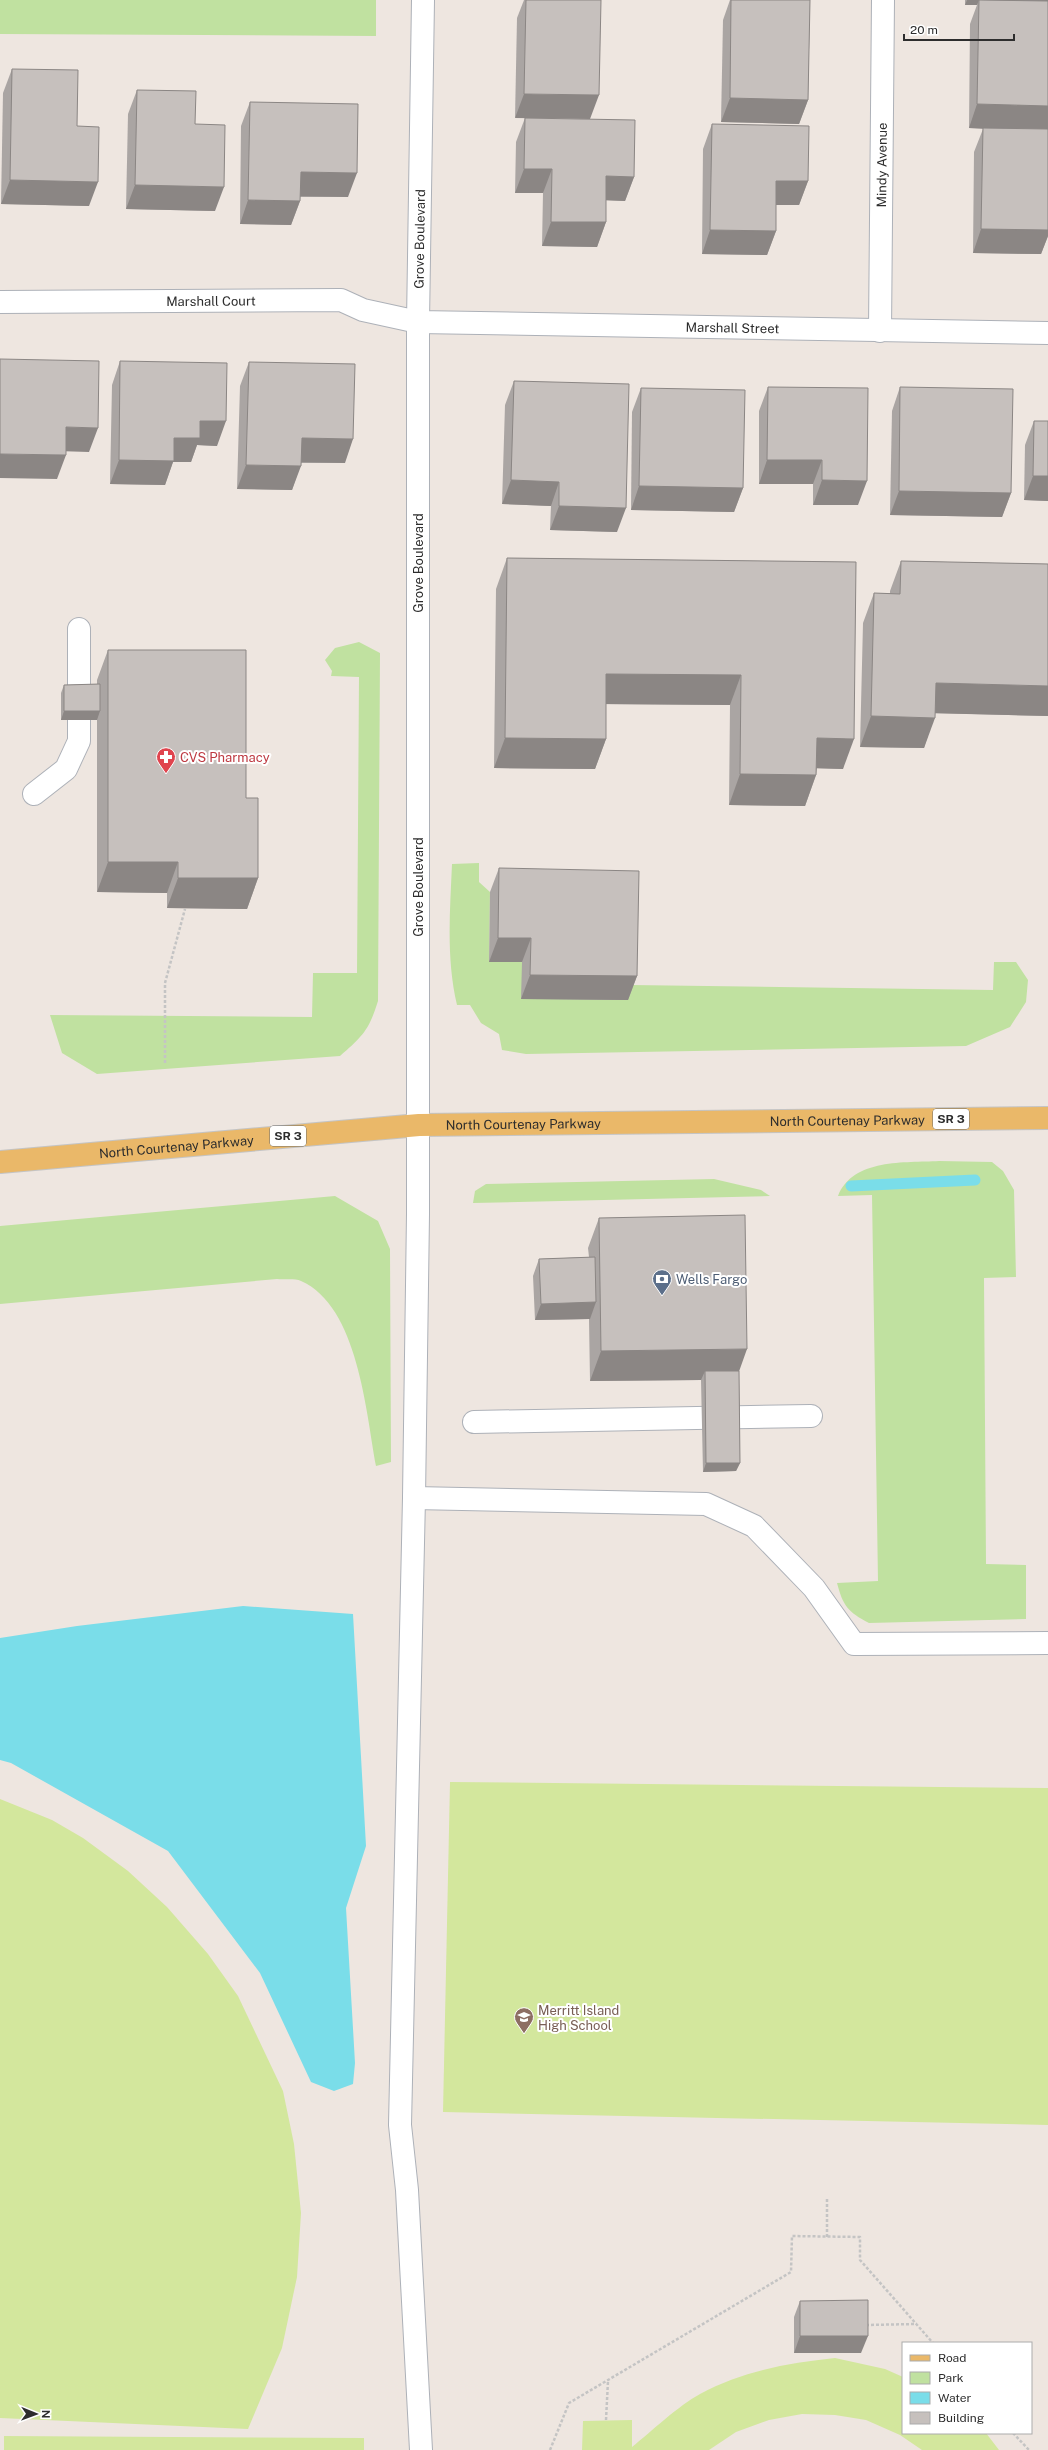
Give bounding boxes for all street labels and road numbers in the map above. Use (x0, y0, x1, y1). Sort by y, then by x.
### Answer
street label: Mindy Avenue (874, 122, 889, 208)
street label: Grove Boulevard (411, 189, 428, 289)
street label: Marshall Court (166, 293, 256, 309)
street label: Marshall Street (685, 319, 780, 336)
street label: Grove Boulevard (411, 513, 426, 613)
street label: Grove Boulevard (411, 837, 426, 937)
road number: SR 3 (933, 1109, 969, 1129)
street label: North Courtenay Parkway (770, 1112, 925, 1129)
street label: North Courtenay Parkway (446, 1115, 601, 1132)
road number: SR 3 (270, 1126, 306, 1146)
street label: North Courtenay Parkway (98, 1132, 254, 1161)

